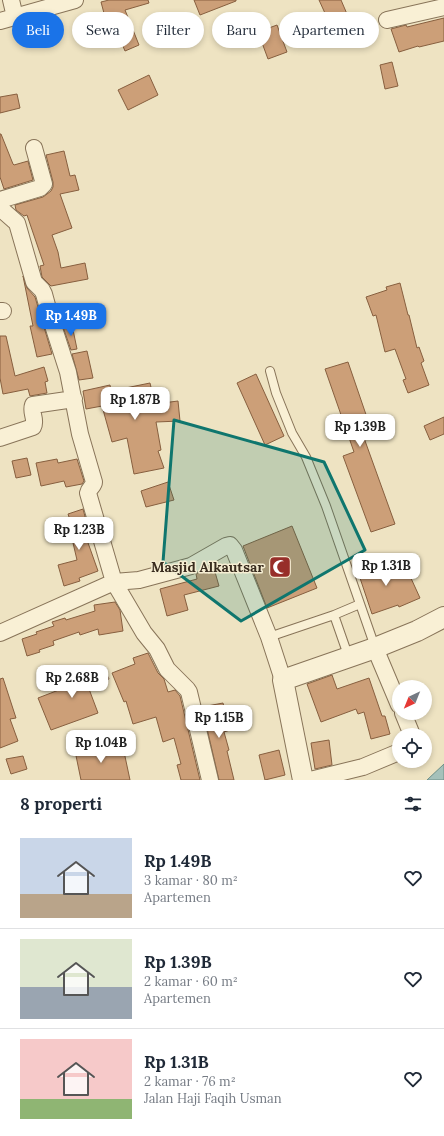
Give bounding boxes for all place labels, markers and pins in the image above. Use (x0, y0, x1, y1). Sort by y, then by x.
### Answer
pin: Rp 1.49B (30, 303, 112, 337)
pin: Rp 1.87B (94, 387, 176, 421)
pin: Rp 1.39B (319, 414, 401, 448)
pin: Rp 1.23B (38, 517, 120, 551)
pin: Rp 1.31B (345, 553, 427, 587)
mosque icon: Masjid Alkautsar (267, 554, 293, 580)
place label: Masjid Alkautsar (151, 558, 264, 576)
pin: Rp 2.68B (31, 665, 113, 699)
pin: Rp 1.15B (178, 705, 260, 739)
pin: Rp 1.04B (60, 730, 142, 764)

